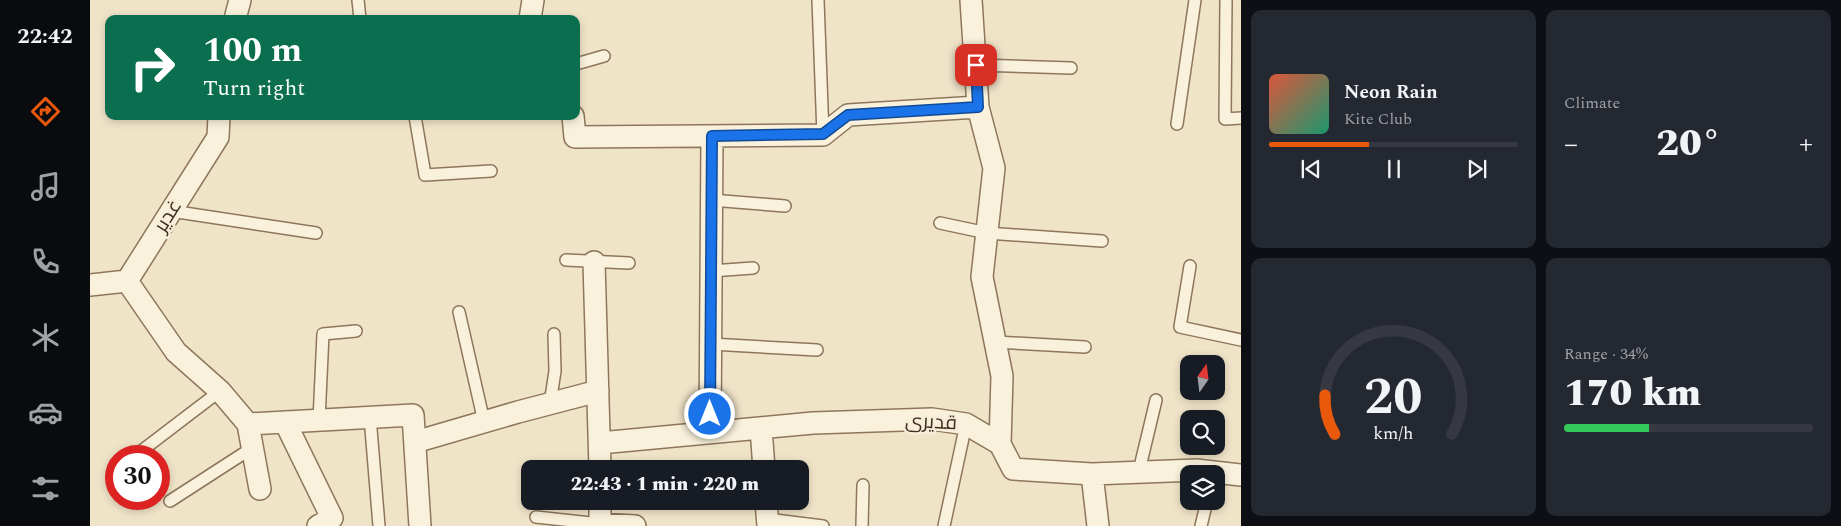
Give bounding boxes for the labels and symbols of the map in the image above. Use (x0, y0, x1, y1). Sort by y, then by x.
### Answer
pin (955, 44, 997, 86)
street label: غدیر (146, 194, 190, 239)
north arrow (1180, 355, 1225, 400)
position arrow (683, 387, 735, 439)
street label: قدیری (904, 406, 958, 438)
speed limit sign: 30 (105, 445, 170, 510)

